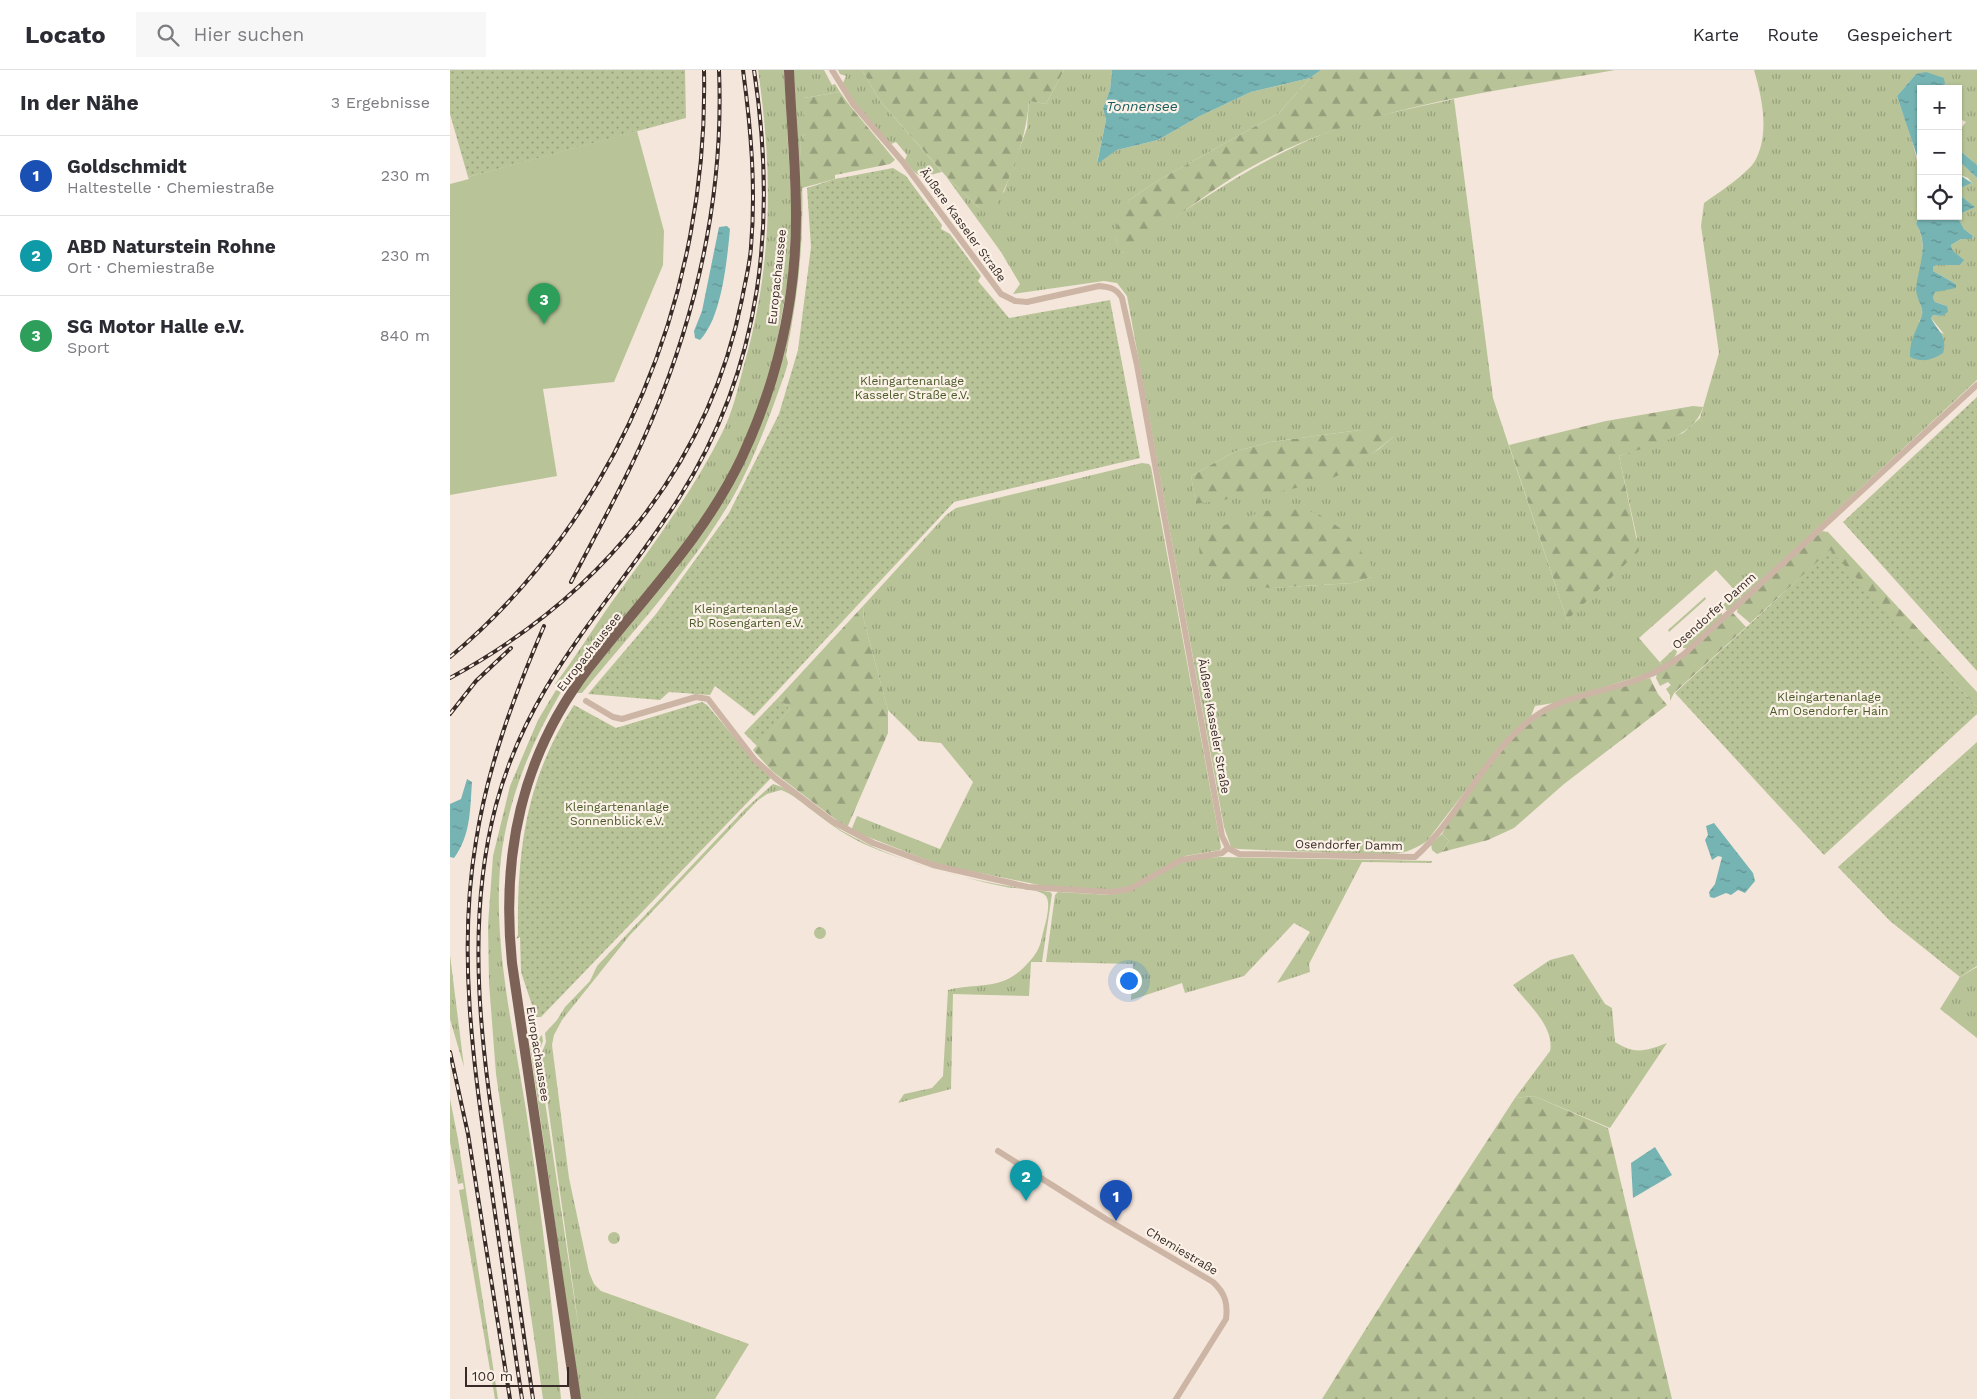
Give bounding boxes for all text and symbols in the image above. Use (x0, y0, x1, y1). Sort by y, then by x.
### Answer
search box (136, 12, 486, 57)
text: Locato (25, 21, 106, 49)
icon: search (154, 21, 182, 49)
text: Hier suchen (194, 23, 304, 46)
text: Karte (1693, 24, 1739, 45)
text: Route (1767, 24, 1819, 45)
text: Gespeichert (1847, 24, 1952, 45)
map controls (1917, 85, 1962, 220)
button: + (1917, 85, 1962, 130)
text: In der Nähe (20, 90, 139, 115)
text: 3 Ergebnisse (331, 93, 430, 112)
water label: Tonnensee (1106, 98, 1178, 114)
button: − (1917, 130, 1962, 175)
text: Goldschmidt (67, 155, 187, 178)
street label: Äußere Kasseler Straße (917, 165, 1009, 285)
text: 1 (33, 166, 39, 185)
text: 230 m (381, 166, 430, 185)
button: locate (1917, 175, 1962, 220)
text: Haltestelle · Chemiestraße (67, 178, 275, 197)
street label: Europachaussee (765, 228, 789, 325)
text: ABD Naturstein Rohne (67, 235, 276, 258)
text: 2 (31, 246, 41, 265)
text: 230 m (381, 246, 430, 265)
text: Ort · Chemiestraße (67, 258, 215, 277)
pin: 3 (528, 283, 560, 324)
text: SG Motor Halle e.V. (67, 315, 245, 338)
text: 3 (31, 326, 41, 345)
text: 840 m (380, 326, 430, 345)
text: Sport (67, 338, 110, 357)
park label: Kleingartenanlage Kasseler Straße e.V. (855, 374, 969, 402)
street label: Osendorfer Damm (1669, 570, 1759, 652)
park label: Kleingartenanlage Rb Rosengarten e.V. (689, 602, 803, 630)
street label: Europachaussee (554, 610, 624, 694)
street label: Äußere Kasseler Straße (1195, 657, 1233, 795)
park label: Kleingartenanlage Am Osendorfer Hain (1769, 690, 1889, 718)
park label: Kleingartenanlage Sonnenblick e.V. (565, 800, 669, 828)
street label: Osendorfer Damm (1295, 837, 1403, 853)
your location (1116, 968, 1142, 994)
street label: Europachaussee (524, 1006, 552, 1103)
pin: 2 (1010, 1160, 1042, 1201)
pin: 1 (1100, 1180, 1132, 1221)
street label: Chemiestraße (1144, 1224, 1221, 1278)
scale bar (465, 1364, 569, 1387)
text: 100 m (472, 1368, 513, 1384)

